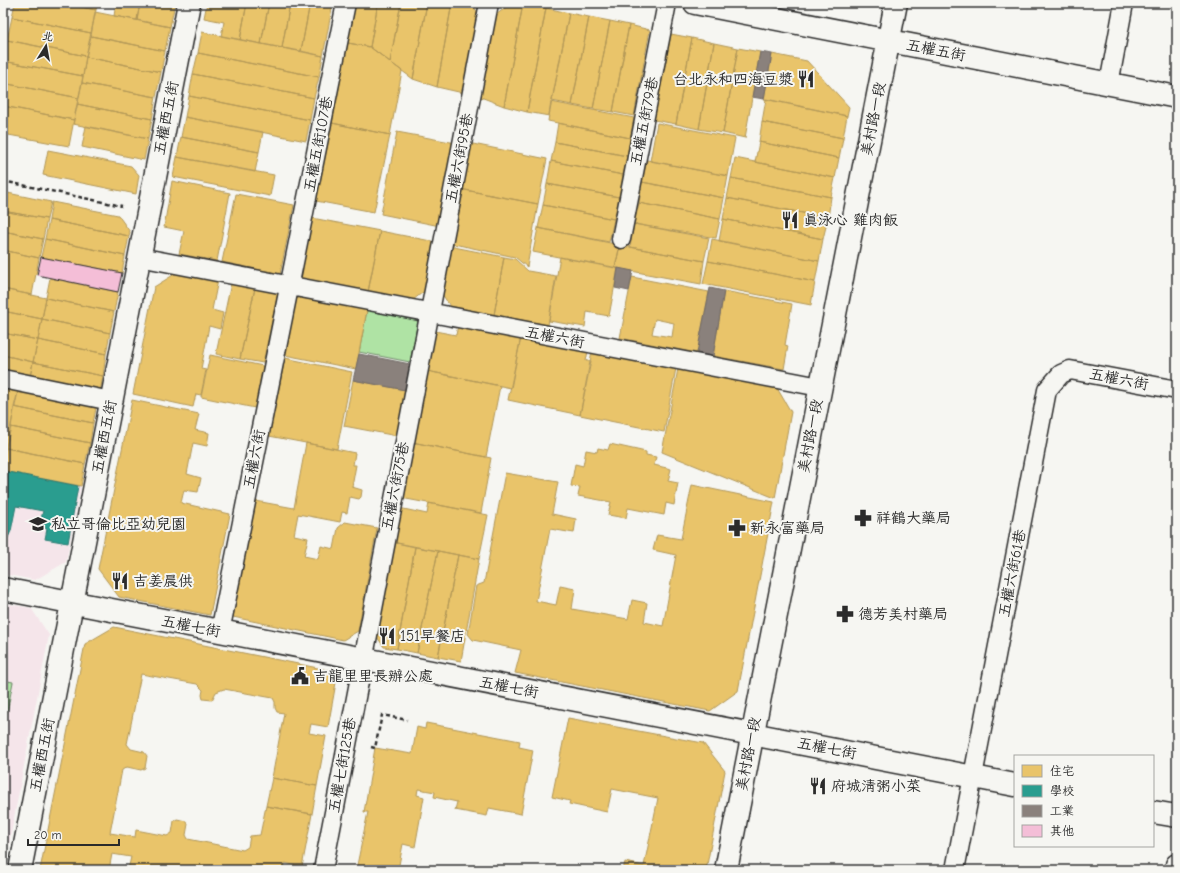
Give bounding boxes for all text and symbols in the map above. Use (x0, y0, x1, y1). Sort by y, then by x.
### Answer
north arrow (26, 26, 66, 66)
text: 北 (41, 29, 54, 44)
street label: 五權五街 (905, 35, 967, 65)
restaurant icon: 台北永和四海豆漿 (796, 69, 816, 89)
place label: 台北永和四海豆漿 (673, 70, 793, 88)
street label: 五權五街79巷 (627, 75, 661, 167)
street label: 五權西五街 (150, 79, 182, 157)
street label: 美村路一段 (857, 80, 889, 158)
street label: 五權五街107巷 (300, 95, 336, 193)
street label: 五權六街95巷 (441, 112, 477, 204)
restaurant icon: 真泳心 雞肉飯 (780, 210, 800, 230)
place label: 真泳心 雞肉飯 (803, 211, 898, 229)
street label: 五權六街 (524, 322, 586, 352)
street label: 五權六街 (1088, 364, 1150, 394)
street label: 美村路一段 (794, 397, 826, 475)
street label: 五權西五街 (88, 398, 120, 476)
street label: 五權六街 (239, 428, 269, 490)
street label: 五權六街75巷 (378, 440, 412, 532)
pharmacy icon: 祥鶴大藥局 (853, 508, 873, 528)
place label: 祥鶴大藥局 (876, 509, 951, 527)
school or university icon: 私立哥倫比亞幼兒園 (28, 514, 48, 534)
place label: 私立哥倫比亞幼兒園 (51, 515, 186, 533)
pharmacy icon: 新永富藥局 (727, 518, 747, 538)
place label: 新永富藥局 (750, 519, 825, 537)
street label: 五權六街61巷 (995, 528, 1029, 618)
restaurant icon: 吉姜晨供 (110, 571, 130, 591)
place label: 吉姜晨供 (133, 572, 193, 590)
pharmacy icon: 德芳美村藥局 (835, 604, 855, 624)
place label: 德芳美村藥局 (858, 605, 948, 623)
street label: 五權七街 (160, 611, 222, 641)
restaurant icon: 151早餐店 (377, 626, 397, 646)
place label: 151早餐店 (400, 627, 465, 645)
public building icon: 吉龍里里長辦公處 (290, 666, 310, 686)
place label: 吉龍里里長辦公處 (313, 667, 433, 685)
street label: 五權七街 (478, 672, 540, 702)
street label: 美村路一段 (732, 715, 764, 793)
street label: 五權西五街 (26, 716, 58, 794)
street label: 五權七街125巷 (325, 716, 359, 814)
street label: 五權七街 (796, 733, 858, 763)
legend (1014, 755, 1154, 847)
text: 住宅 (1050, 764, 1074, 778)
restaurant icon: 府城清粥小菜 (808, 776, 828, 796)
place label: 府城清粥小菜 (831, 777, 921, 795)
text: 學校 (1050, 784, 1074, 798)
text: 工業 (1050, 804, 1074, 818)
scale bar (28, 821, 119, 847)
text: 其他 (1050, 824, 1074, 838)
text: 20 m (34, 828, 62, 842)

